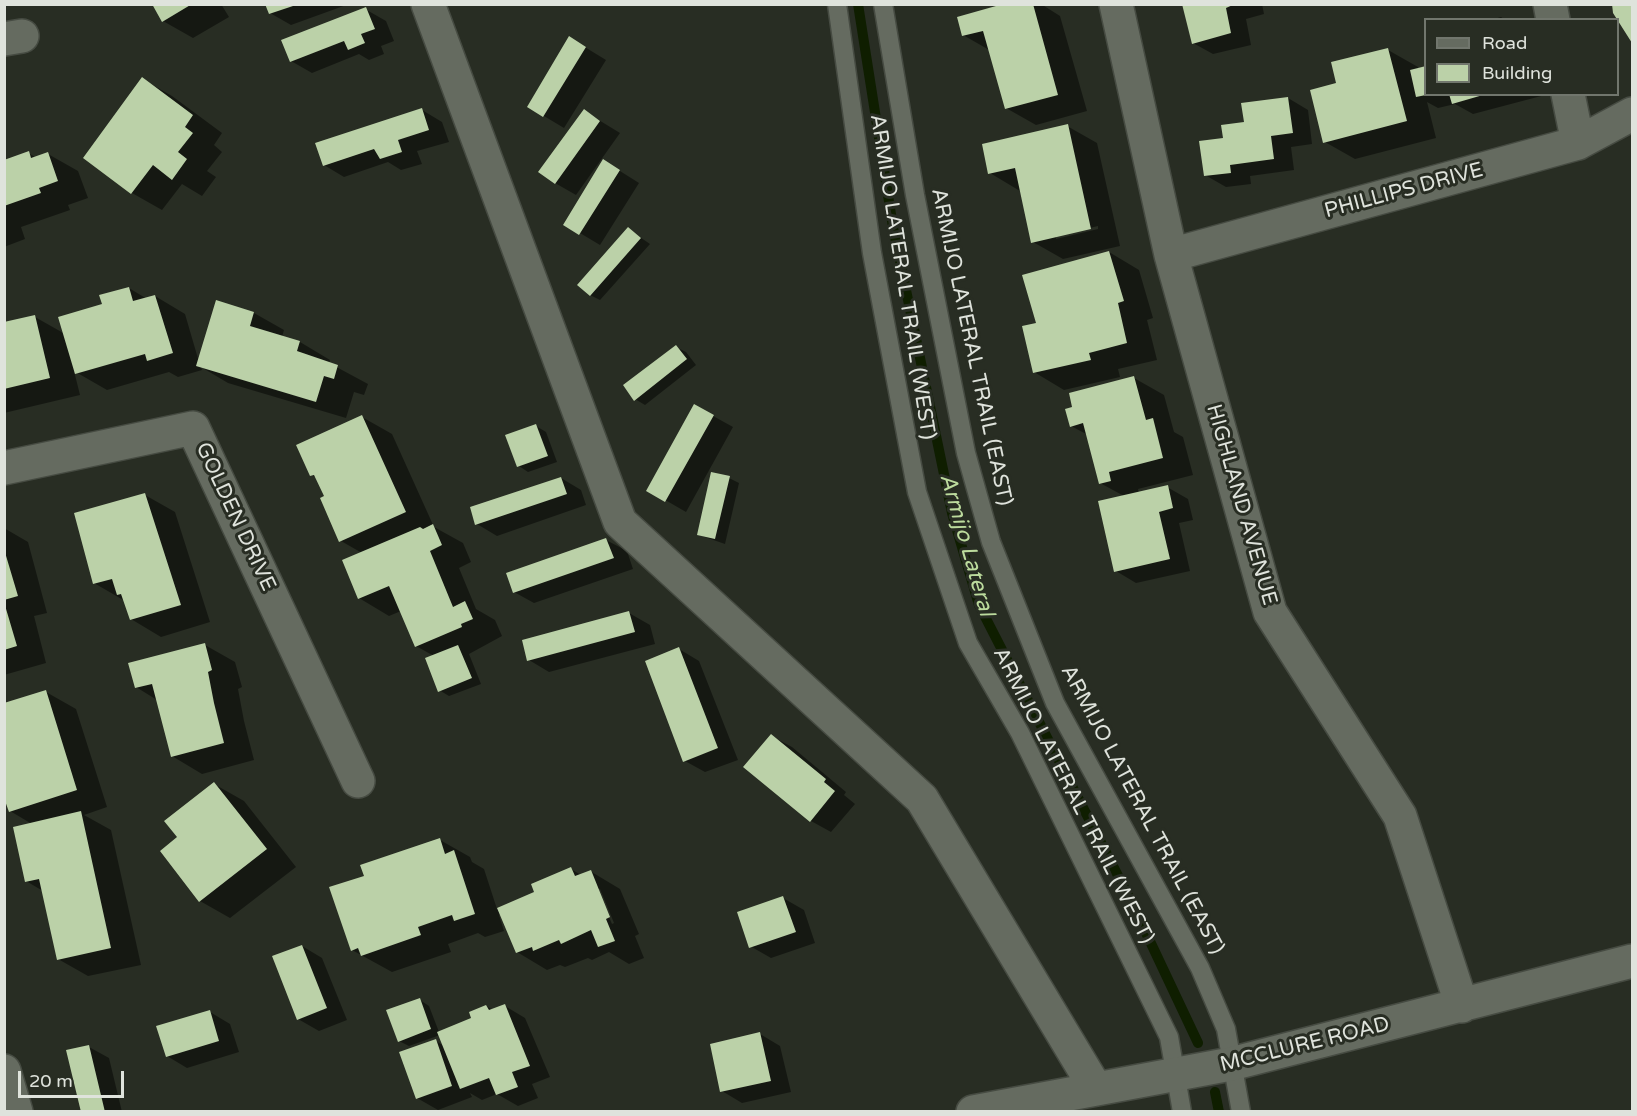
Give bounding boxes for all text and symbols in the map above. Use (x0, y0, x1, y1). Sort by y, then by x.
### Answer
legend (1424, 18, 1619, 96)
text: Road (1482, 32, 1527, 54)
text: Building (1482, 62, 1552, 84)
street label: ARMIJO LATERAL TRAIL (WEST) (864, 112, 940, 442)
street label: PHILLIPS DRIVE (1322, 158, 1486, 224)
street label: ARMIJO LATERAL TRAIL (EAST) (925, 186, 1017, 508)
street label: HIGHLAND AVENUE (1200, 402, 1282, 608)
street label: GOLDEN DRIVE (190, 439, 280, 595)
water label: Armijo Lateral (933, 471, 999, 619)
street label: ARMIJO LATERAL TRAIL (WEST) (987, 644, 1159, 948)
street label: ARMIJO LATERAL TRAIL (EAST) (1055, 661, 1229, 959)
street label: MCCLURE ROAD (1218, 1012, 1392, 1078)
scale bar (21, 1059, 128, 1097)
text: 20 m (29, 1070, 73, 1092)

